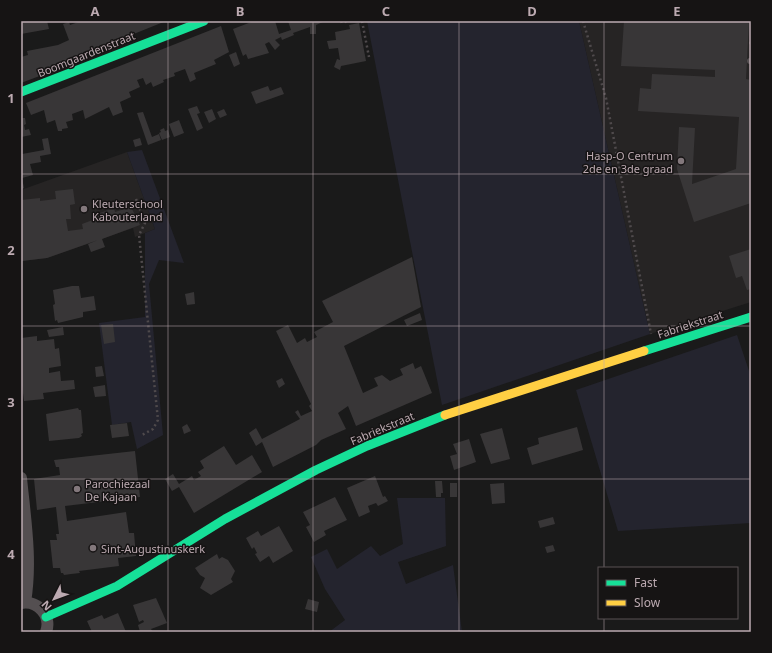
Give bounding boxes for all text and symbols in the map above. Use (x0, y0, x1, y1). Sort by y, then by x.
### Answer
text: A (91, 2, 100, 20)
text: B (236, 2, 244, 20)
text: C (382, 2, 390, 20)
text: D (527, 2, 537, 20)
text: E (673, 2, 681, 20)
street label: Boomgaardenstraat (35, 28, 137, 80)
text: 1 (7, 89, 15, 107)
place label: Hasp-O Centrum 2de en 3de graad (583, 148, 673, 176)
marker: Hasp-O Centrum 2de en 3de graad (676, 156, 686, 166)
place label: Kleuterschool Kabouterland (92, 196, 163, 224)
marker: Kleuterschool Kabouterland (79, 204, 89, 214)
text: 2 (7, 241, 15, 259)
street label: Fabriekstraat (655, 306, 725, 342)
text: 3 (7, 393, 15, 411)
street label: Fabriekstraat (348, 408, 416, 448)
place label: Parochiezaal De Kajaan (85, 476, 150, 504)
marker: Parochiezaal De Kajaan (72, 484, 82, 494)
place label: Sint-Augustinuskerk (101, 541, 205, 556)
marker: Sint-Augustinuskerk (88, 543, 98, 553)
text: 4 (7, 545, 15, 563)
legend (598, 567, 738, 619)
text: Fast (634, 574, 658, 591)
north arrow (34, 579, 74, 619)
text: Slow (634, 594, 661, 611)
text: N (38, 598, 55, 614)

